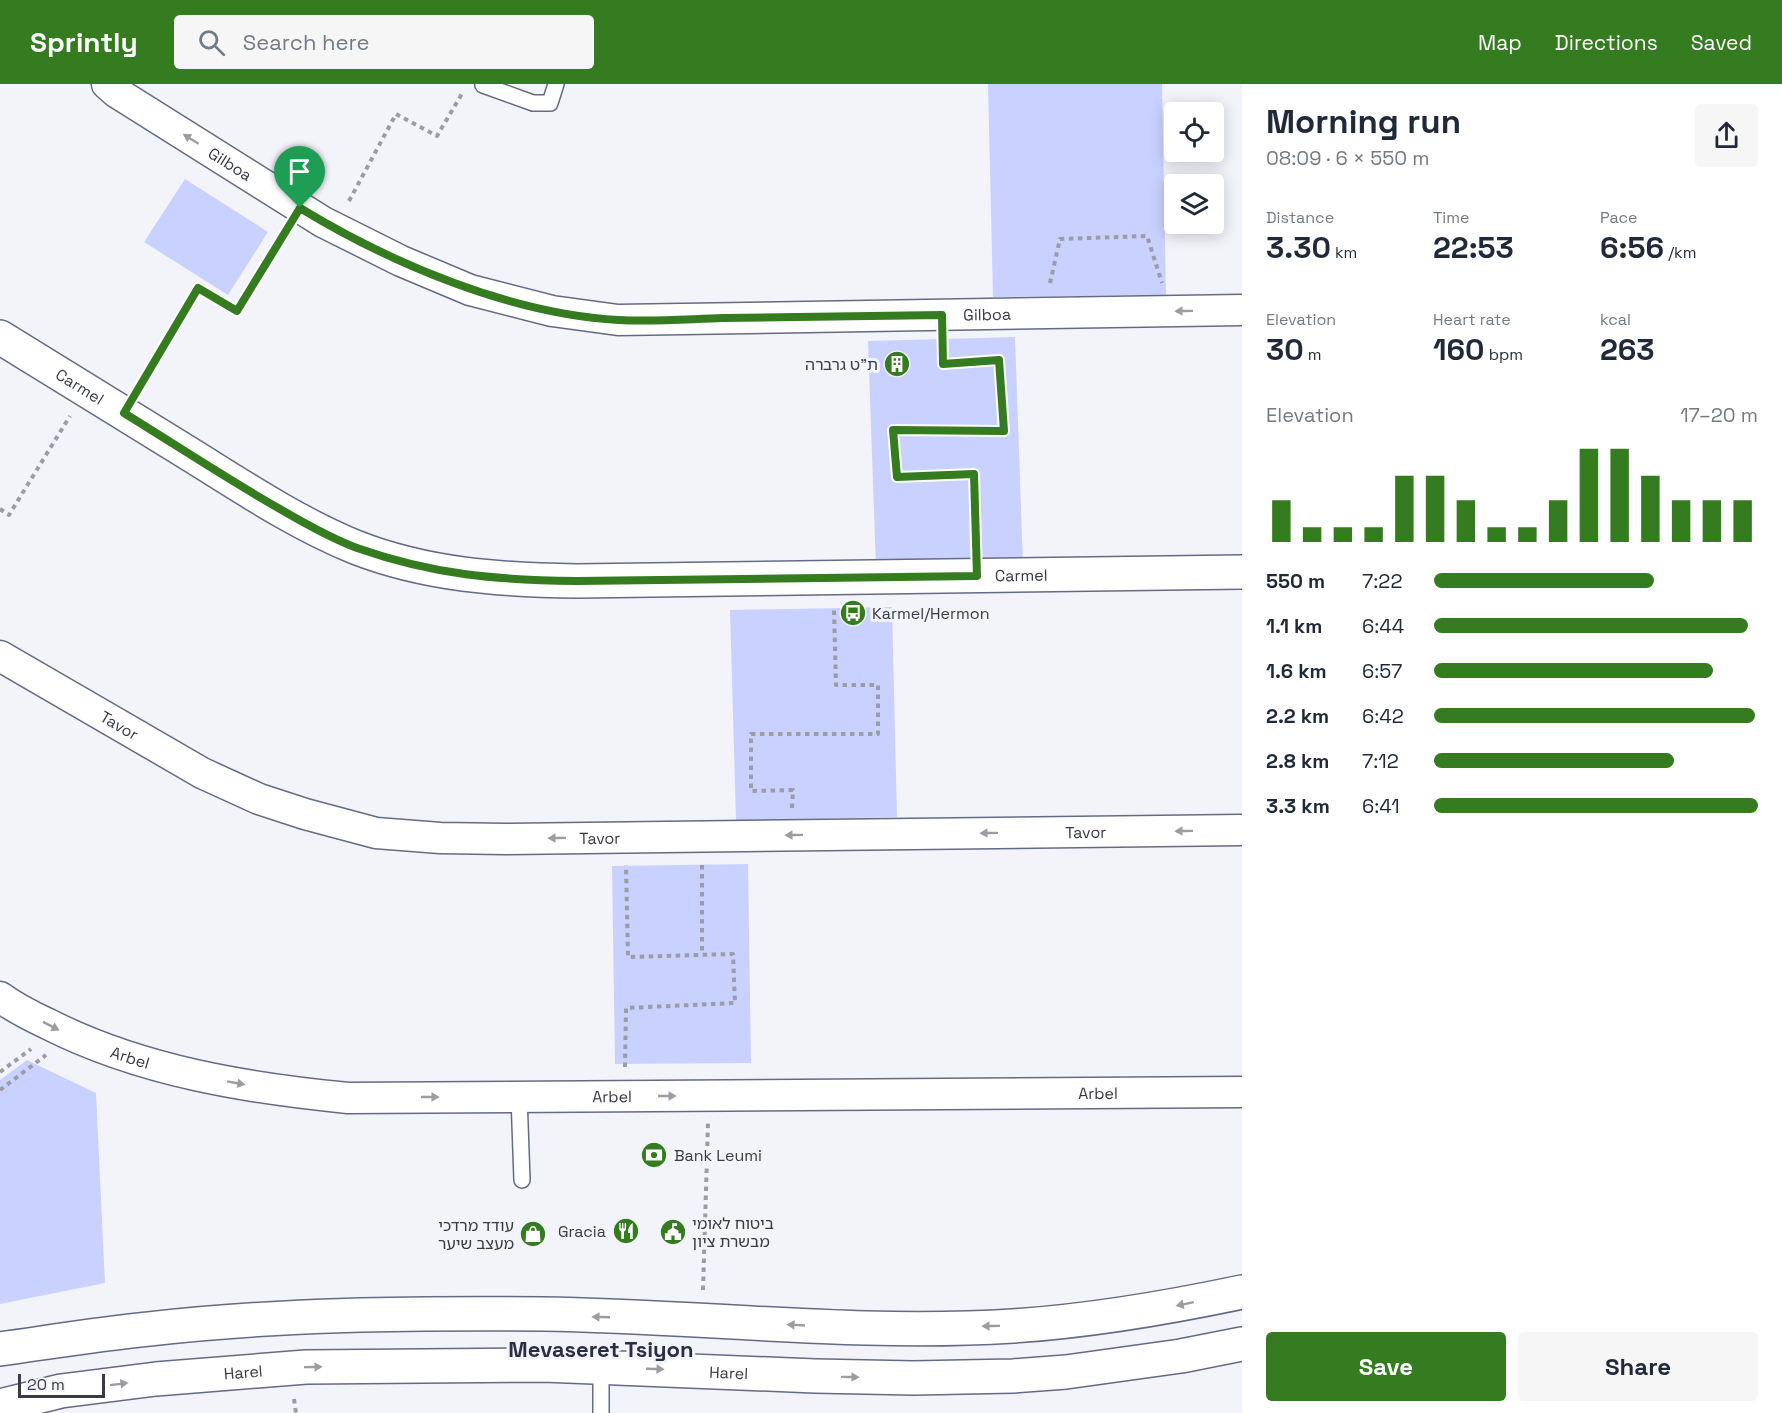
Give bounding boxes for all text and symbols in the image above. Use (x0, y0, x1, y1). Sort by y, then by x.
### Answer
search box (174, 15, 594, 69)
text: Sprintly (30, 24, 138, 60)
icon: search (195, 26, 228, 59)
text: Search here (243, 28, 370, 56)
text: Map (1478, 29, 1522, 56)
text: Directions (1555, 29, 1658, 56)
text: Saved (1691, 29, 1752, 56)
text: Morning run (1266, 101, 1461, 143)
map controls (1164, 102, 1224, 234)
button: locate (1164, 102, 1224, 162)
button: share (1695, 104, 1758, 167)
one-way arrow (183, 133, 199, 144)
street label: Gilboa (204, 142, 256, 185)
text: 08:09 · 6 × 550 m (1266, 145, 1429, 171)
pin (274, 146, 325, 208)
icon: arrive (283, 155, 316, 188)
button: layers (1164, 174, 1224, 234)
text: Distance (1266, 207, 1334, 228)
text: Time (1433, 207, 1469, 228)
text: Pace (1600, 207, 1637, 228)
text: 3.30 (1266, 228, 1331, 267)
text: 22:53 (1433, 228, 1514, 267)
text: 6:56 (1600, 228, 1664, 267)
text: km (1331, 242, 1357, 263)
text: /km (1664, 242, 1696, 263)
street label: Gilboa (963, 303, 1011, 325)
one-way arrow (1174, 306, 1193, 316)
text: Elevation (1266, 309, 1336, 330)
text: Heart rate (1433, 309, 1511, 330)
text: kcal (1600, 309, 1631, 330)
text: 30 (1266, 330, 1304, 369)
text: 160 (1433, 330, 1485, 369)
text: 263 (1600, 330, 1655, 369)
text: m (1304, 344, 1322, 365)
text: bpm (1485, 344, 1523, 365)
building icon: ת"ט גרברה (882, 349, 912, 379)
place label: ת"ט גרברה (805, 354, 878, 375)
street label: Carmel (52, 364, 108, 409)
text: Elevation (1266, 402, 1354, 428)
text: 17–20 m (1680, 402, 1758, 428)
street label: Carmel (995, 564, 1048, 586)
text: 550 m (1266, 568, 1325, 594)
text: 7:22 (1362, 568, 1402, 594)
bus stop icon: Karmel/Hermon (838, 598, 868, 628)
place label: Karmel/Hermon (872, 603, 990, 624)
text: 1.1 km (1266, 613, 1322, 639)
text: 6:44 (1362, 613, 1404, 639)
text: 1.6 km (1266, 658, 1327, 684)
text: 6:57 (1362, 658, 1402, 684)
text: 2.2 km (1266, 703, 1329, 729)
text: 6:42 (1362, 703, 1404, 729)
street label: Tavor (96, 706, 142, 745)
text: 2.8 km (1266, 748, 1329, 774)
text: 7:12 (1362, 748, 1399, 774)
text: 3.3 km (1266, 793, 1330, 819)
text: 6:41 (1362, 793, 1400, 819)
street label: Tavor (1065, 821, 1106, 843)
one-way arrow (1174, 826, 1193, 835)
street label: Tavor (579, 827, 620, 849)
one-way arrow (979, 828, 998, 838)
one-way arrow (784, 831, 803, 840)
one-way arrow (547, 833, 566, 843)
one-way arrow (42, 1021, 59, 1031)
street label: Arbel (108, 1041, 152, 1073)
one-way arrow (227, 1079, 246, 1088)
street label: Arbel (1078, 1082, 1118, 1104)
street label: Arbel (592, 1086, 632, 1107)
one-way arrow (658, 1091, 677, 1101)
one-way arrow (421, 1092, 440, 1102)
bank icon: Bank Leumi (639, 1140, 669, 1170)
place label: Bank Leumi (674, 1145, 762, 1166)
place label: ביטוח לאומי מבשרת ציון (692, 1213, 774, 1252)
place label: עודד מרדכי מעצב שיער (438, 1215, 514, 1254)
restaurant icon: Gracia (611, 1216, 641, 1246)
public building icon: ביטוח לאומי מבשרת ציון (658, 1217, 688, 1247)
shop icon: עודד מרדכי מעצב שיער (518, 1219, 548, 1249)
place label: Gracia (558, 1221, 606, 1242)
one-way arrow (1175, 1300, 1194, 1309)
one-way arrow (592, 1312, 611, 1321)
one-way arrow (787, 1321, 806, 1330)
one-way arrow (982, 1321, 1001, 1331)
button: Save (1266, 1332, 1506, 1401)
button: Share (1518, 1332, 1758, 1401)
district label: Mevaseret Tsiyon (508, 1335, 694, 1363)
street label: Harel (223, 1360, 263, 1384)
street label: Harel (709, 1361, 749, 1384)
one-way arrow (304, 1363, 323, 1372)
one-way arrow (646, 1365, 665, 1374)
scale bar (18, 1371, 105, 1398)
one-way arrow (841, 1372, 860, 1382)
text: 20 m (27, 1374, 65, 1395)
one-way arrow (110, 1379, 129, 1388)

